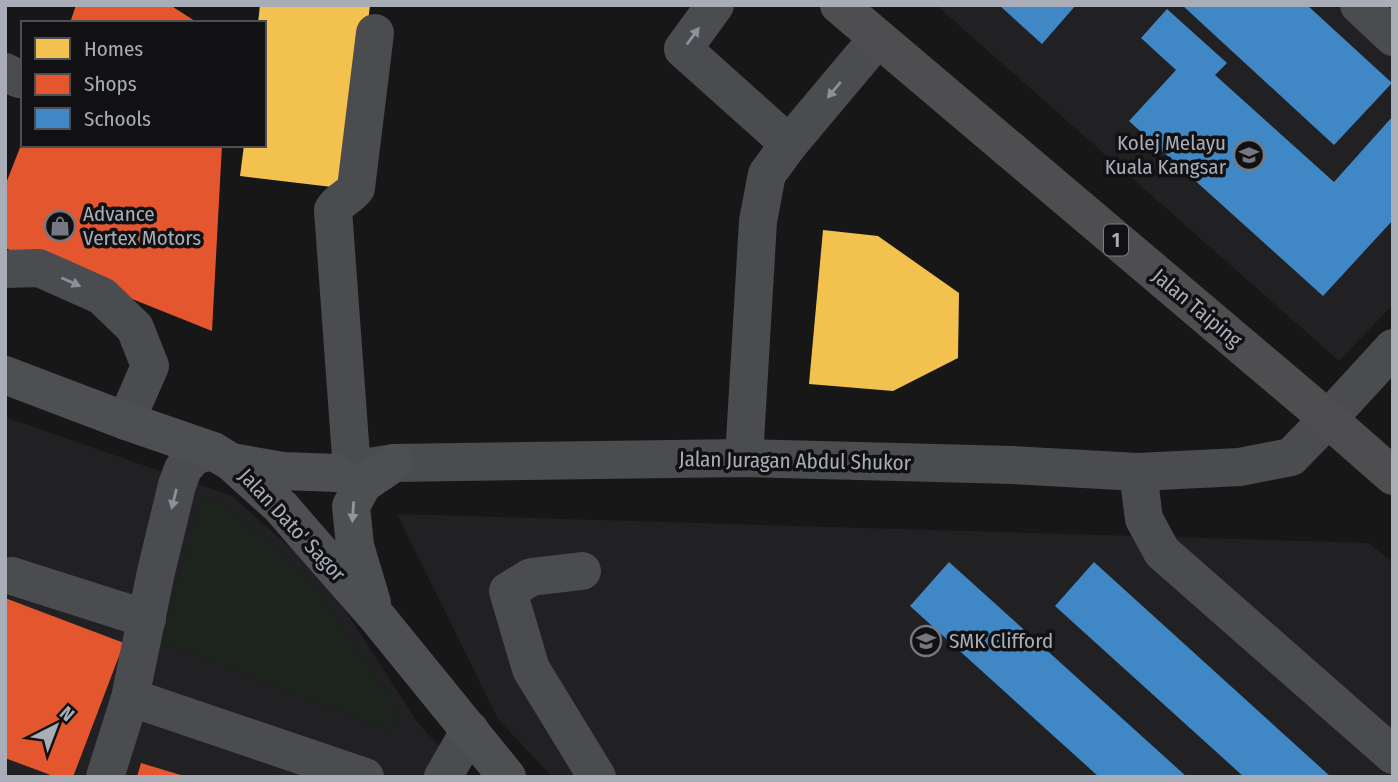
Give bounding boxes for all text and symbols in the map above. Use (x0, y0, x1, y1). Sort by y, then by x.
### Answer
legend (21, 21, 266, 147)
one-way arrow (685, 28, 700, 46)
text: Homes (84, 36, 143, 62)
text: Shops (84, 71, 137, 97)
one-way arrow (827, 82, 842, 99)
text: Schools (84, 106, 151, 132)
place label: Kolej Melayu Kuala Kangsar (1105, 130, 1227, 180)
school or university icon: Kolej Melayu Kuala Kangsar (1232, 138, 1266, 172)
place label: Advance Vertex Motors (83, 201, 201, 251)
shop icon: Advance Vertex Motors (43, 209, 77, 243)
road number: 1 (1104, 224, 1128, 256)
street label: Jalan Taiping (1147, 263, 1247, 353)
one-way arrow (60, 277, 81, 288)
street label: Jalan Juragan Abdul Shukor (679, 446, 912, 476)
street label: Jalan Dato' Sagor (233, 463, 351, 587)
one-way arrow (168, 488, 179, 510)
one-way arrow (348, 501, 359, 523)
school or university icon: SMK Clifford (909, 624, 943, 658)
place label: SMK Clifford (949, 628, 1053, 654)
north arrow (21, 691, 91, 761)
text: N (55, 701, 79, 726)

